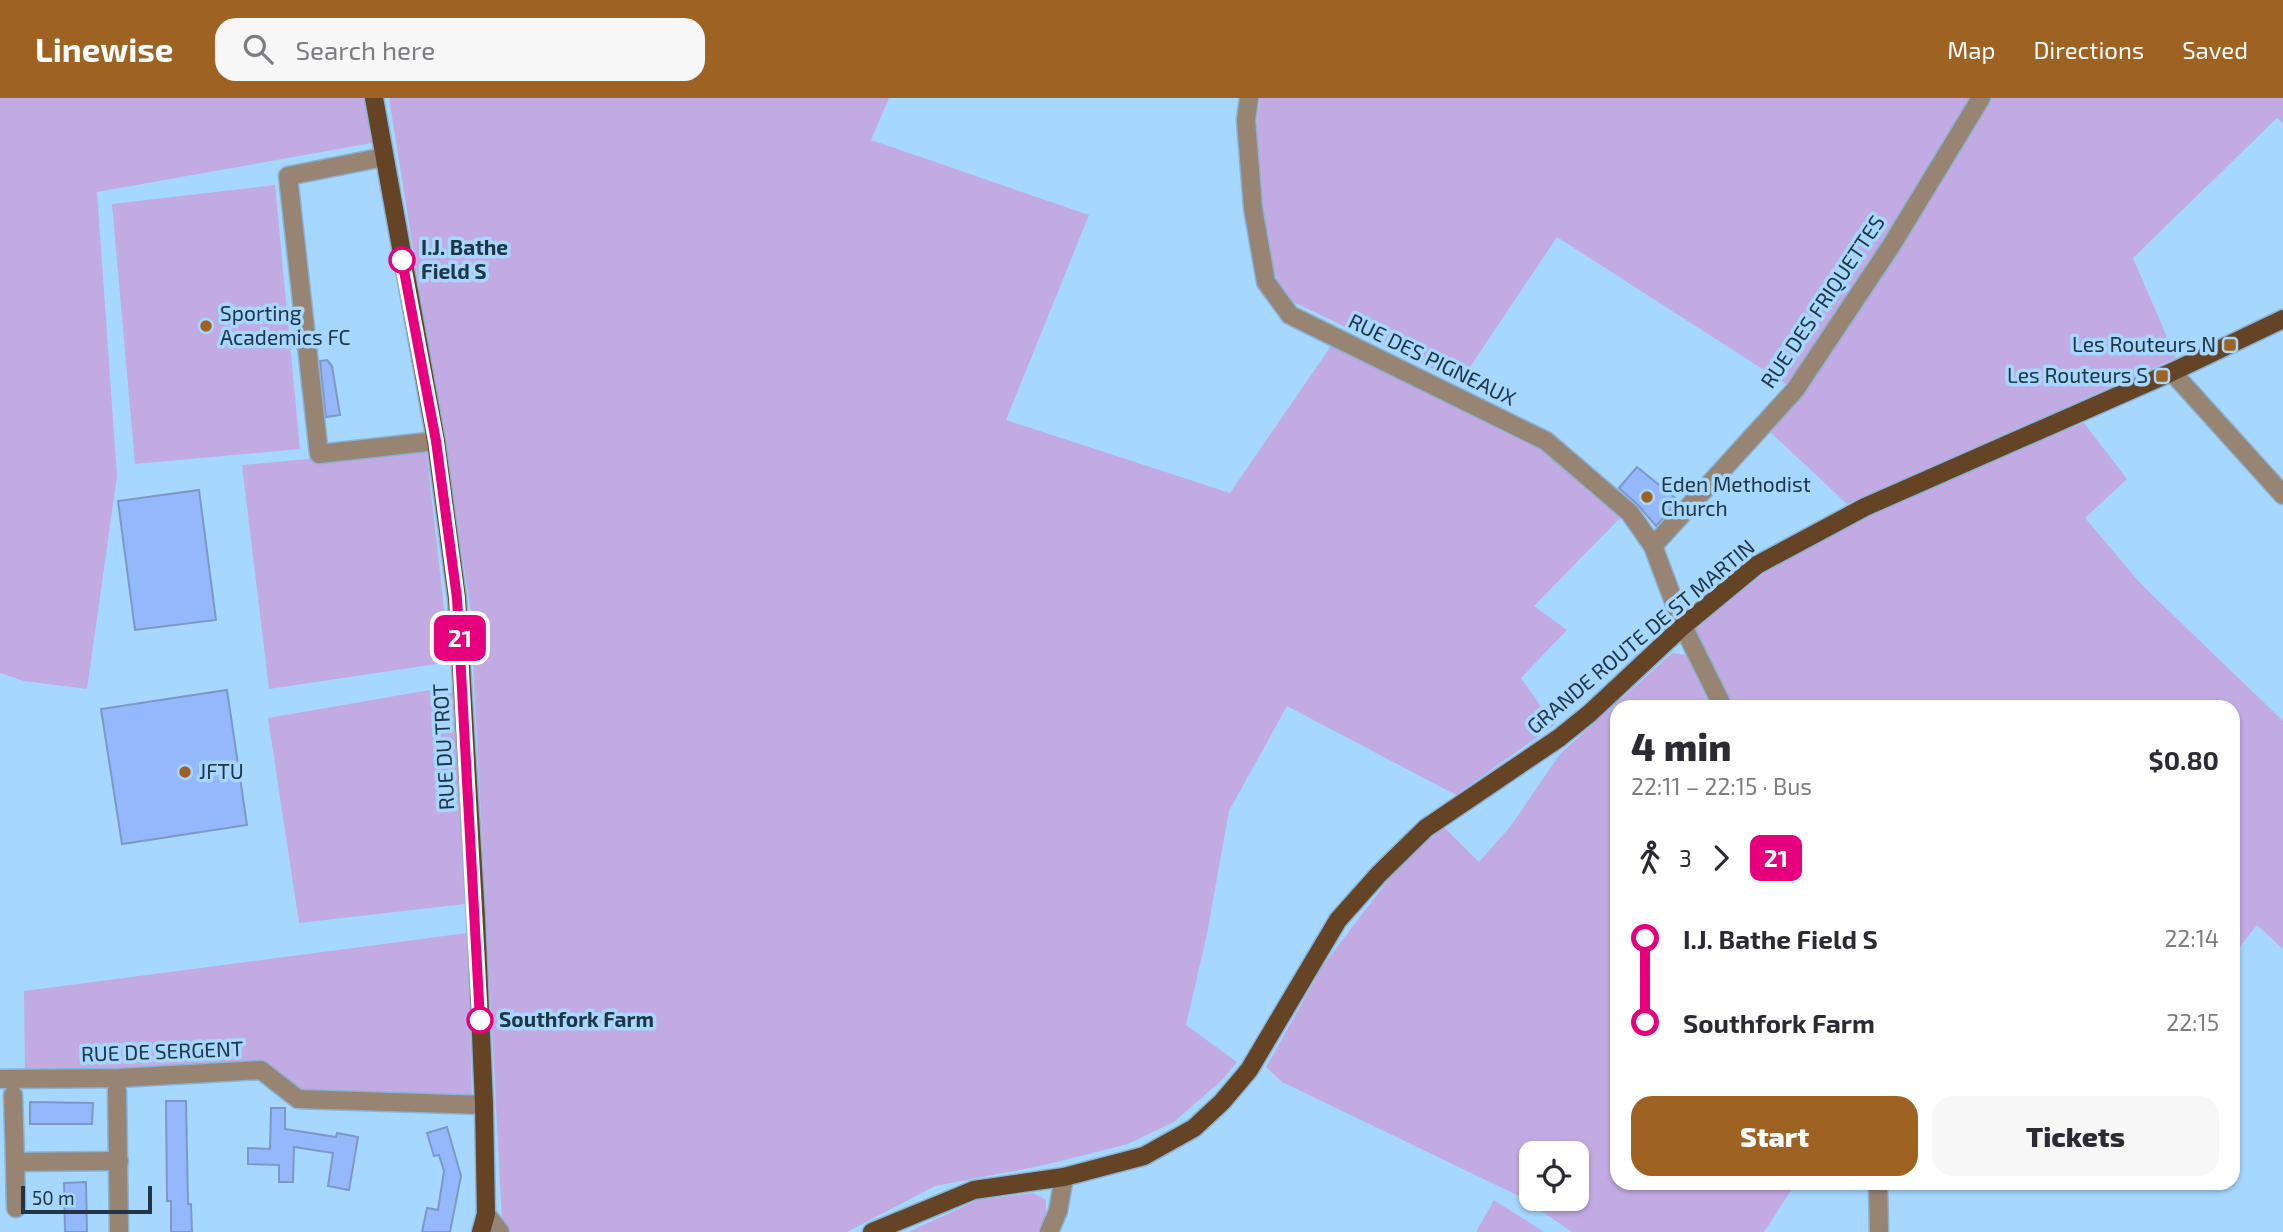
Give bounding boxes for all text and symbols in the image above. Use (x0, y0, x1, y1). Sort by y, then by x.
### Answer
search box (215, 18, 705, 81)
text: Linewise (35, 29, 173, 69)
icon: search (239, 30, 277, 68)
text: Search here (295, 34, 435, 65)
text: Map (1947, 35, 1995, 64)
text: Directions (2033, 35, 2144, 64)
text: Saved (2182, 35, 2248, 64)
street label: RUE DES FRIQUETTES (1755, 210, 1890, 393)
place label: I.J. Bathe Field S (421, 234, 508, 283)
marker: I.J. Bathe Field S (389, 247, 415, 273)
place label: Sporting Academics FC (220, 300, 351, 349)
street label: RUE DES PIGNEAUX (1345, 307, 1521, 410)
marker: Sporting Academics FC (198, 318, 214, 334)
place label: Les Routeurs N (2072, 331, 2216, 356)
marker: Les Routeurs N (2222, 337, 2238, 353)
place label: Les Routeurs S (2007, 362, 2148, 387)
marker: Les Routeurs S (2154, 368, 2170, 384)
place label: Eden Methodist Church (1661, 471, 1811, 520)
marker: Eden Methodist Church (1639, 489, 1655, 505)
street label: GRANDE ROUTE DE ST MARTIN (1521, 533, 1759, 738)
line badge: 21 (428, 615, 491, 661)
text: 21 (448, 623, 472, 652)
street label: RUE DU TROT (427, 683, 458, 811)
text: 4 min (1631, 723, 1732, 769)
text: $0.80 (2149, 744, 2219, 775)
place label: JFTU (199, 758, 244, 783)
marker: JFTU (177, 764, 193, 780)
text: 22:11 – 22:15 · Bus (1631, 772, 1812, 800)
icon: walk (1631, 839, 1669, 877)
icon: forward (1702, 839, 1740, 877)
text: 21 (1764, 843, 1788, 872)
text: 3 (1679, 844, 1692, 872)
text: I.J. Bathe Field S (1683, 923, 1878, 954)
text: 22:14 (2164, 924, 2219, 952)
place label: Southfork Farm (499, 1006, 654, 1031)
marker: Southfork Farm (467, 1007, 493, 1033)
text: Southfork Farm (1683, 1007, 1875, 1038)
text: 22:15 (2166, 1008, 2219, 1036)
street label: RUE DE SERGENT (80, 1035, 243, 1066)
button: Start (1631, 1096, 1918, 1176)
button: Tickets (1932, 1096, 2219, 1176)
map controls (1519, 1141, 1589, 1211)
button: locate (1519, 1141, 1589, 1211)
scale bar (21, 1183, 152, 1215)
text: 50 m (32, 1186, 75, 1209)

